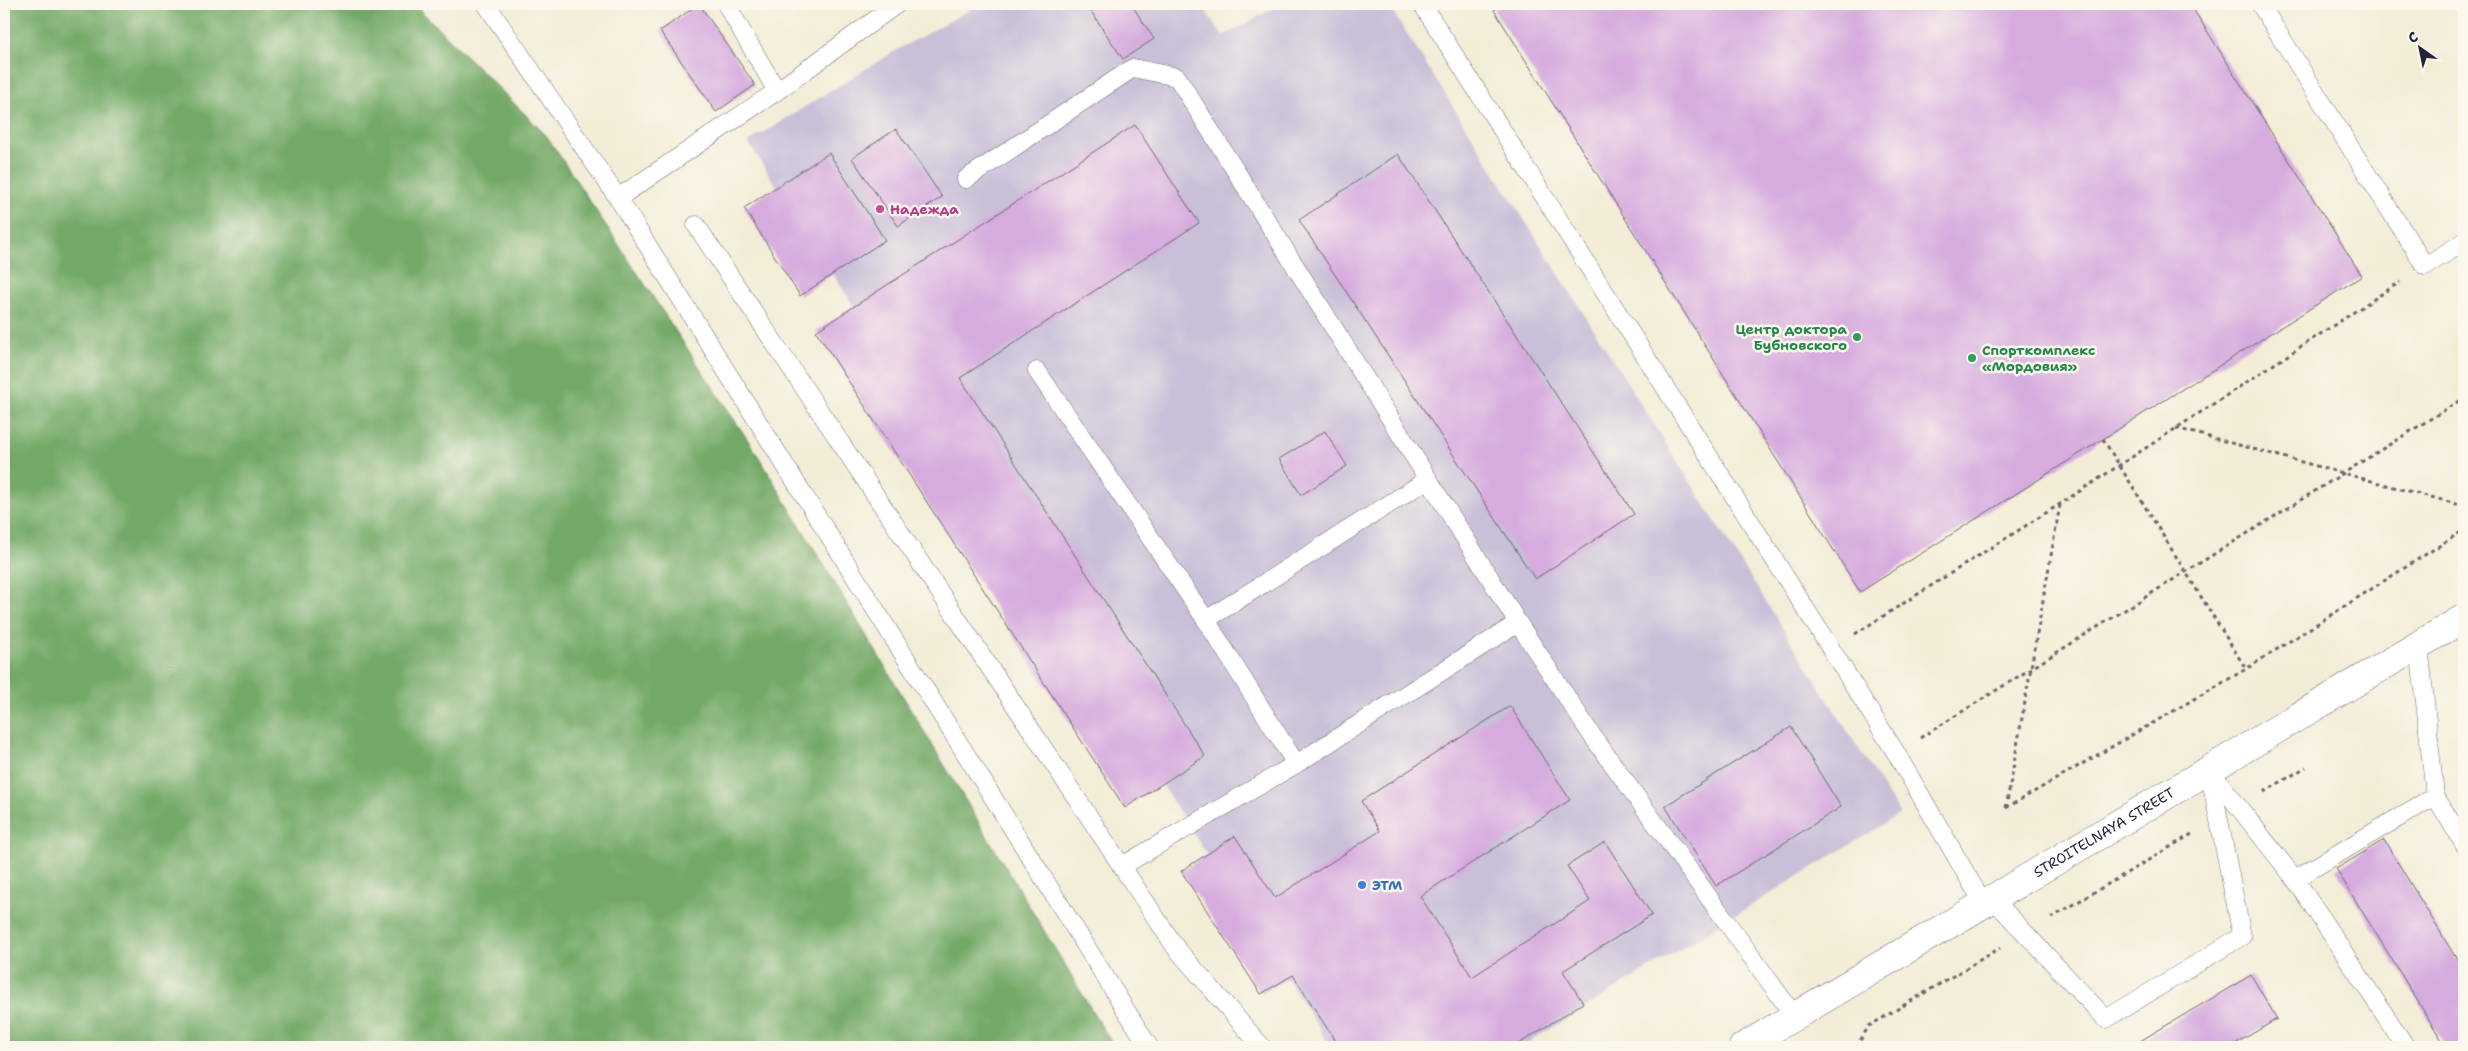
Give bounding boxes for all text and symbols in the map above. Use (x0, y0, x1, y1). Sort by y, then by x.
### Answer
north arrow (2396, 22, 2446, 72)
text: С (2404, 27, 2421, 47)
place label: Надежда (890, 200, 959, 218)
marker: Надежда (874, 203, 886, 215)
place label: Центр доктора Бубновского (1735, 320, 1847, 354)
marker: Центр доктора Бубновского (1851, 331, 1863, 343)
place label: Спорткомплекс «Мордовия» (1982, 341, 2095, 375)
marker: Спорткомплекс «Мордовия» (1966, 352, 1978, 364)
street label: STROITELNAYA STREET (2030, 783, 2178, 881)
place label: ЭТМ (1372, 876, 1402, 894)
marker: ЭТМ (1356, 879, 1368, 891)

